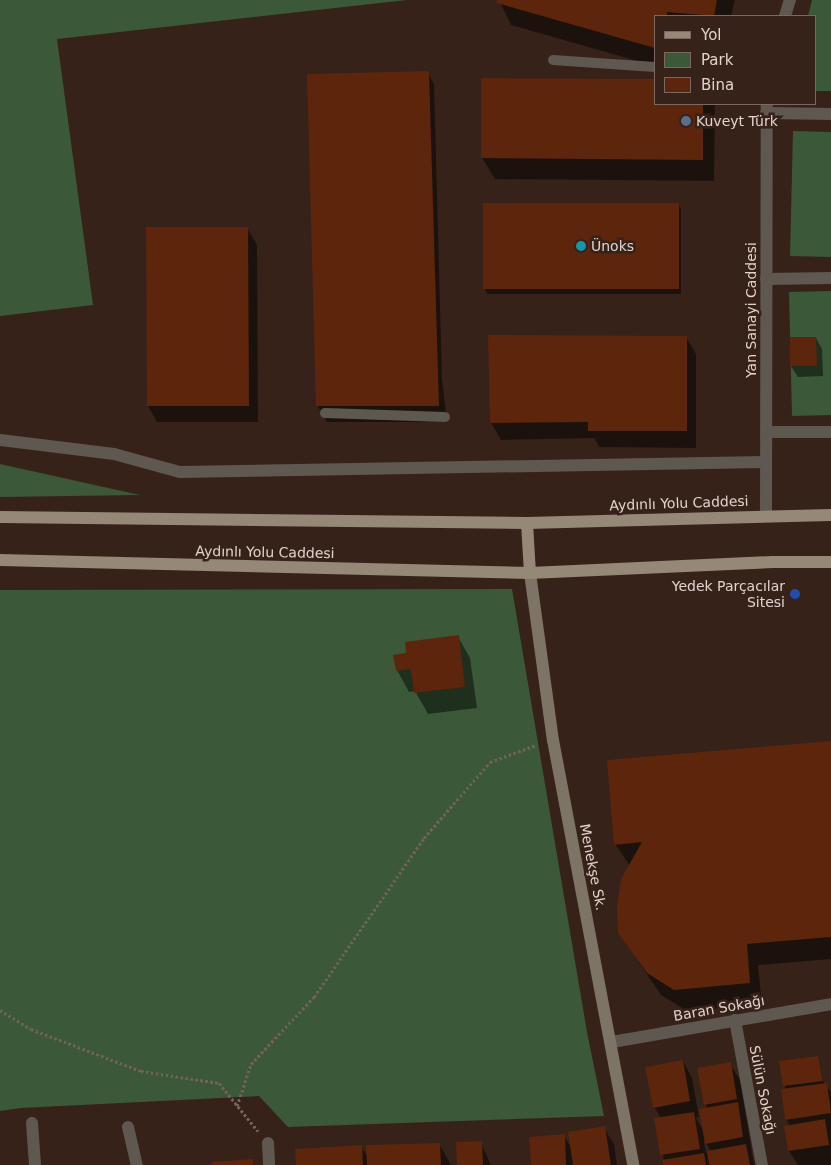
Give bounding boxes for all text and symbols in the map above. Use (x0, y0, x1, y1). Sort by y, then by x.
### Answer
legend (654, 15, 816, 105)
text: Yol (701, 26, 722, 44)
text: Park (701, 51, 733, 69)
text: Bina (701, 76, 734, 94)
place label: Kuveyt Türk (696, 113, 778, 129)
marker: Kuveyt Türk (680, 115, 692, 127)
place label: Ünoks (591, 238, 634, 254)
marker: Ünoks (575, 240, 587, 252)
street label: Yan Sanayi Caddesi (743, 242, 759, 378)
street label: Aydınlı Yolu Caddesi (609, 492, 749, 514)
street label: Aydınlı Yolu Caddesi (195, 542, 335, 562)
place label: Yedek Parçacılar Sitesi (672, 578, 785, 610)
marker: Yedek Parçacılar Sitesi (789, 588, 801, 600)
street label: Menekşe Sk. (576, 822, 610, 912)
street label: Baran Sokağı (672, 992, 766, 1024)
street label: Sülün Sokağı (746, 1044, 780, 1136)

